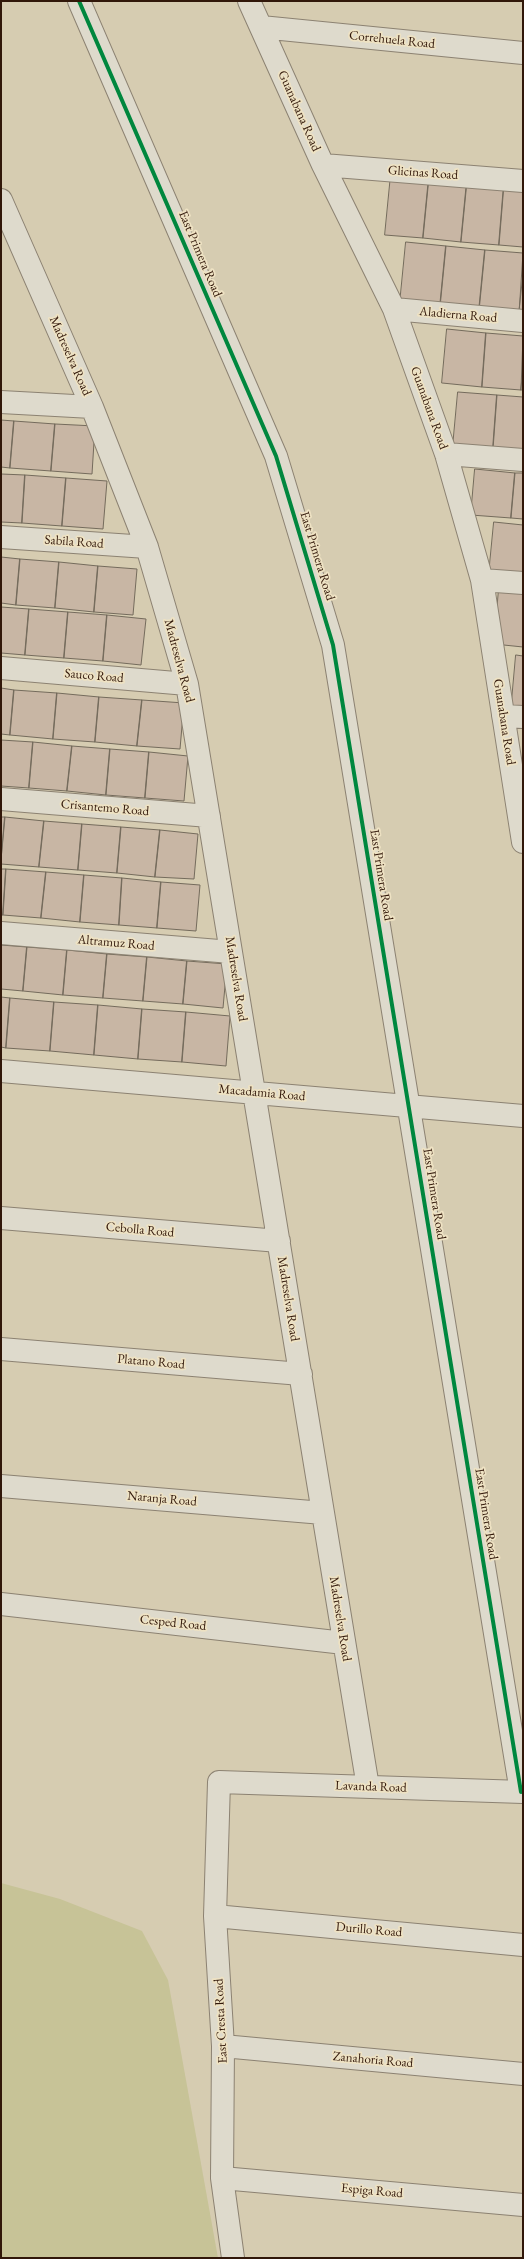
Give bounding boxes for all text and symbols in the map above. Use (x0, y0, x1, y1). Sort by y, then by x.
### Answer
street label: Correhuela Road (348, 28, 436, 52)
street label: Guanabana Road (274, 68, 324, 154)
street label: Glicinas Road (387, 163, 459, 183)
street label: East Primera Road (175, 208, 225, 300)
street label: Aladierna Road (418, 304, 498, 326)
street label: Madreselva Road (45, 314, 95, 398)
street label: Guanabana Road (407, 364, 451, 452)
street label: East Primera Road (296, 510, 338, 602)
street label: Sabila Road (44, 532, 104, 552)
street label: Madreselva Road (160, 618, 198, 704)
street label: Sauco Road (64, 666, 124, 686)
street label: Guanabana Road (489, 678, 519, 766)
street label: Crisantemo Road (60, 796, 150, 820)
street label: East Primera Road (366, 828, 396, 922)
street label: Altramuz Road (77, 932, 155, 954)
street label: Madreselva Road (222, 936, 250, 1022)
street label: Macadamia Road (218, 1081, 306, 1105)
street label: East Primera Road (419, 1147, 449, 1241)
street label: Cebolla Road (105, 1219, 175, 1241)
street label: Madreselva Road (274, 1256, 302, 1342)
street label: Platano Road (117, 1351, 185, 1373)
street label: East Primera Road (471, 1467, 501, 1561)
street label: Naranja Road (127, 1488, 197, 1510)
street label: Madreselva Road (326, 1576, 354, 1662)
street label: Cesped Road (139, 1612, 207, 1634)
street label: Lavanda Road (335, 1778, 407, 1796)
street label: Durillo Road (335, 1919, 403, 1941)
street label: East Cresta Road (211, 1978, 231, 2064)
street label: Zanahoria Road (332, 2049, 414, 2071)
street label: Espiga Road (340, 2181, 404, 2201)

